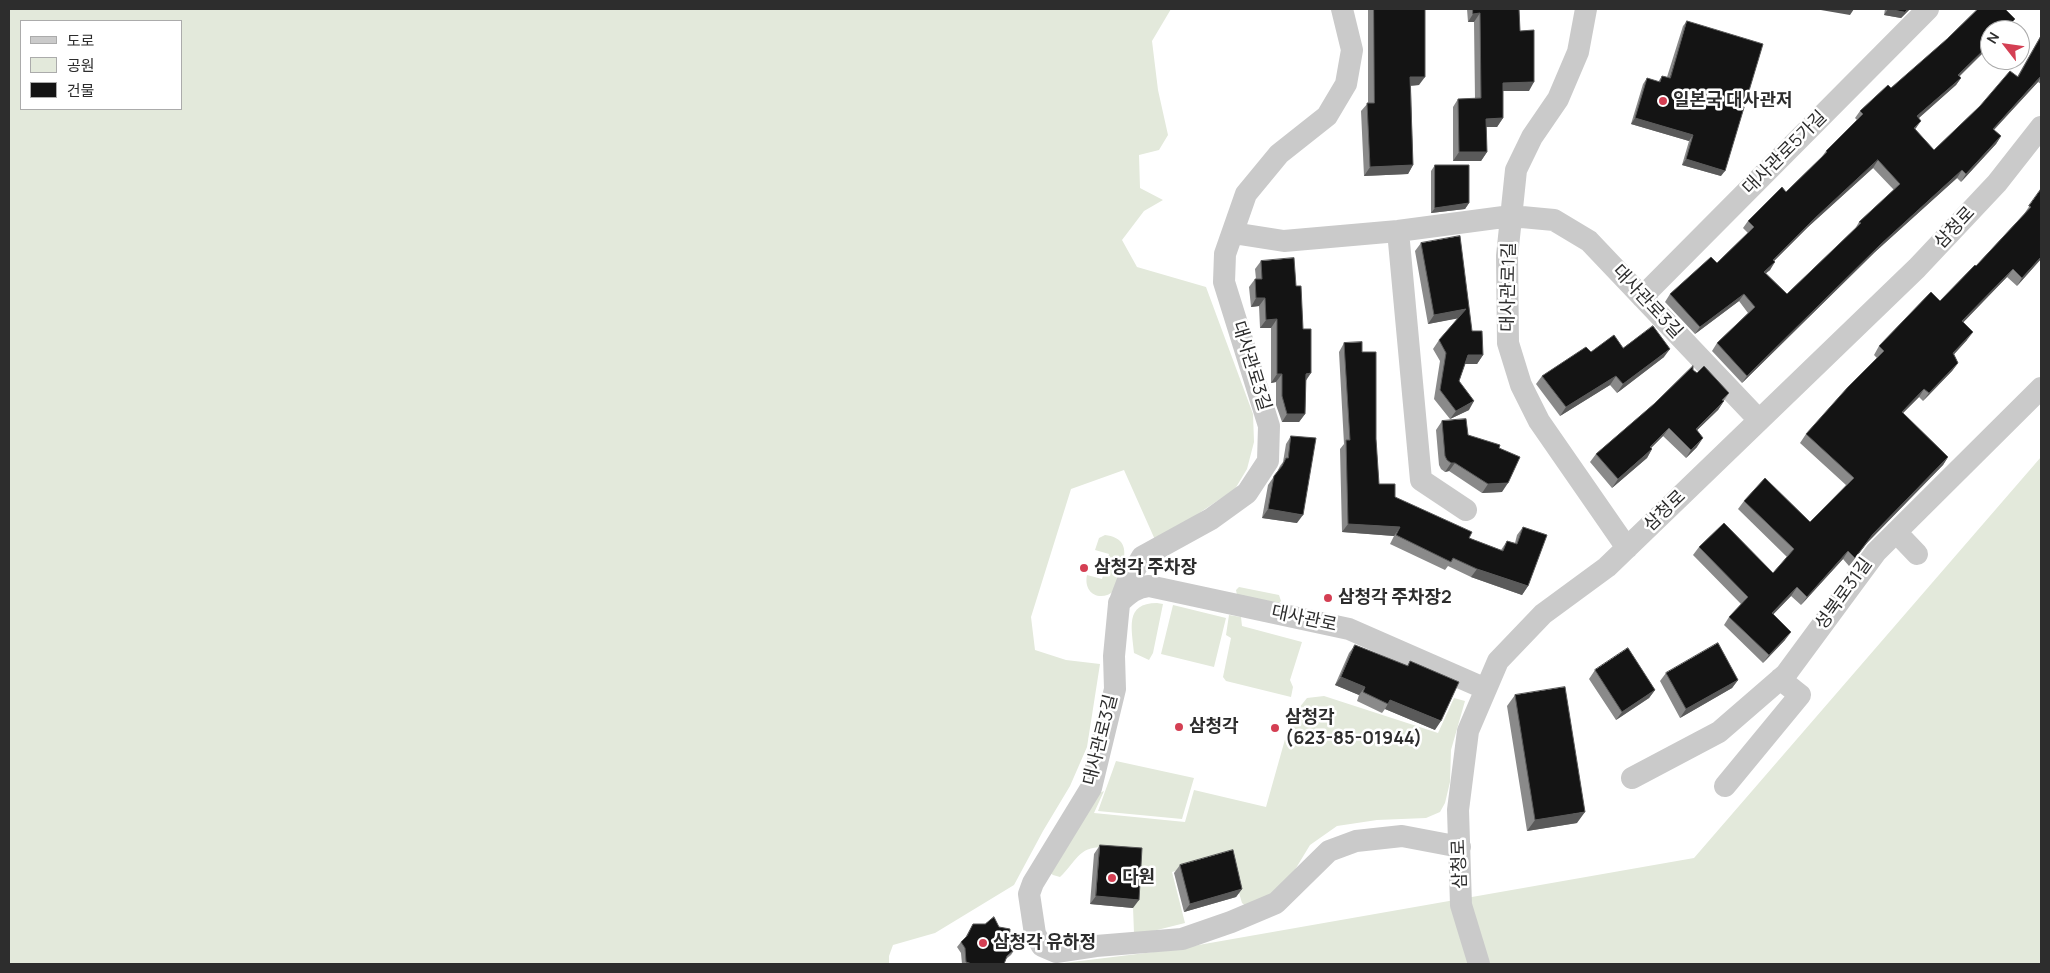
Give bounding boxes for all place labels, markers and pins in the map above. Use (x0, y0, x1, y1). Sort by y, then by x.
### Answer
place label: 일본국 대사관저 (1673, 90, 1793, 112)
marker: 일본국 대사관저 (1657, 95, 1669, 107)
place label: 삼청각 주차장 (1094, 557, 1197, 579)
marker: 삼청각 주차장 (1078, 562, 1090, 574)
place label: 삼청각 주차장2 (1338, 587, 1452, 609)
marker: 삼청각 주차장2 (1322, 592, 1334, 604)
place label: 삼청각 (623-85-01944) (1285, 707, 1422, 750)
place label: 삼청각 (1189, 716, 1239, 738)
marker: 삼청각 (1173, 721, 1185, 733)
marker: 삼청각 (623-85-01944) (1269, 722, 1281, 734)
place label: 다원 (1122, 867, 1155, 889)
marker: 다원 (1106, 872, 1118, 884)
place label: 삼청각 유하정 (993, 932, 1096, 954)
marker: 삼청각 유하정 (977, 937, 989, 949)

